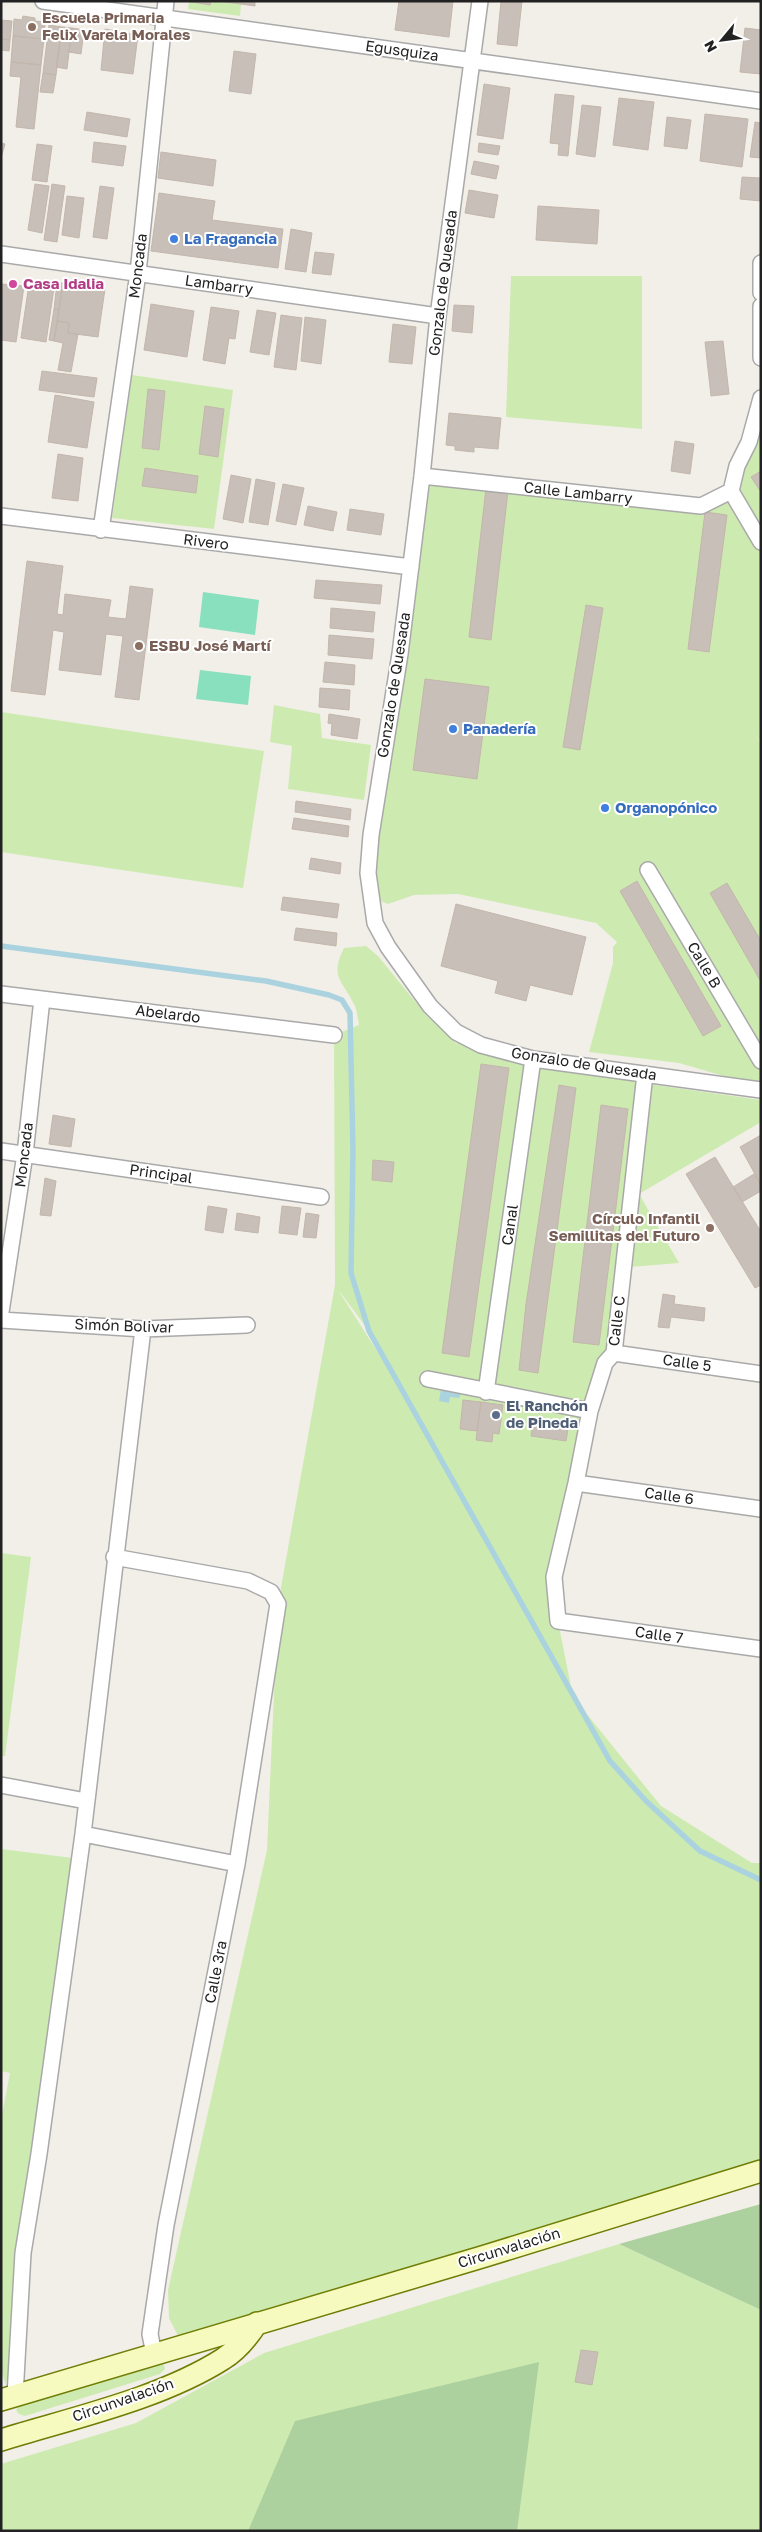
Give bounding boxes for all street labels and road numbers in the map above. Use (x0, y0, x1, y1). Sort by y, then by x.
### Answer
street label: Egusquiza (364, 36, 440, 64)
street label: Gonzalo de Quesada (424, 209, 460, 357)
street label: Moncada (124, 232, 150, 299)
street label: Lambarry (184, 270, 255, 298)
street label: Calle Lambarry (523, 477, 634, 507)
street label: Rivero (182, 529, 230, 553)
street label: Gonzalo de Quesada (373, 611, 413, 759)
street label: Calle B (684, 938, 726, 991)
street label: Abelardo (135, 1000, 202, 1026)
street label: Gonzalo de Quesada (510, 1043, 658, 1083)
street label: Moncada (10, 1121, 36, 1188)
street label: Principal (128, 1160, 194, 1186)
street label: Canal (497, 1203, 521, 1247)
street label: Calle C (604, 1295, 628, 1347)
street label: Simón Bolivar (74, 1314, 174, 1336)
street label: Calle 5 (661, 1350, 713, 1374)
street label: Calle 6 (643, 1483, 695, 1507)
street label: Calle 7 (634, 1622, 684, 1646)
street label: Calle 3ra (200, 1939, 230, 2005)
street label: Circunvalación (455, 2223, 562, 2271)
street label: Circunvalación (70, 2373, 176, 2425)

